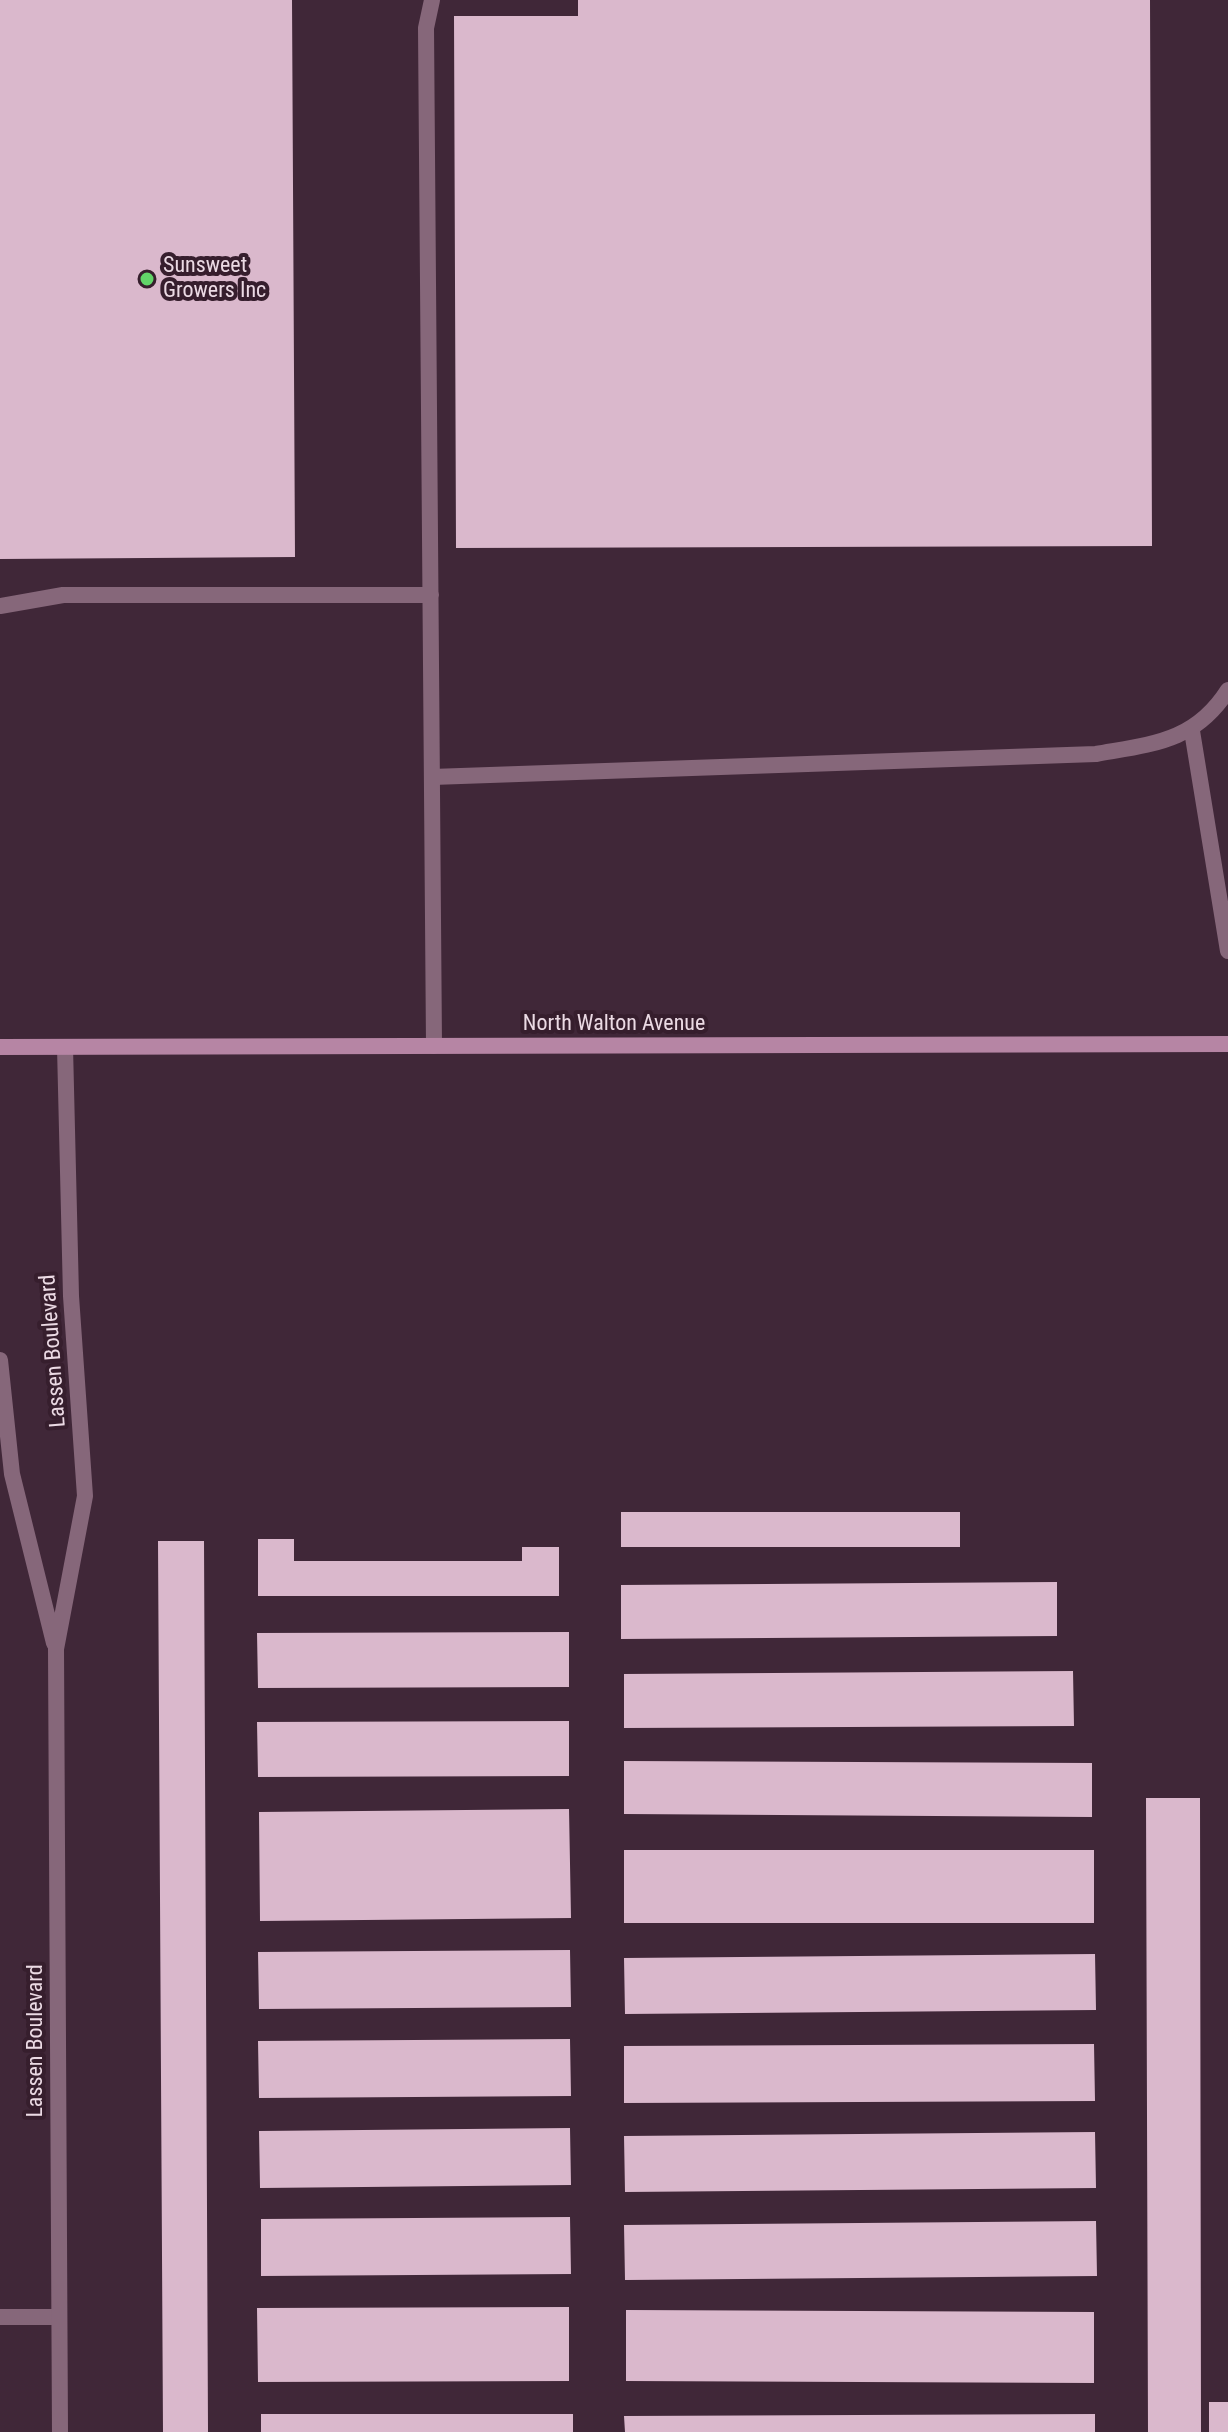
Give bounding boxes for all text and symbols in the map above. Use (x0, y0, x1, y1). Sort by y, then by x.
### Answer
place label: Sunsweet Growers Inc (163, 253, 266, 304)
marker: Sunsweet Growers Inc (138, 270, 156, 288)
street label: North Walton Avenue (523, 1011, 705, 1037)
street label: Lassen Boulevard (35, 1274, 73, 1428)
street label: Lassen Boulevard (23, 1964, 49, 2118)

